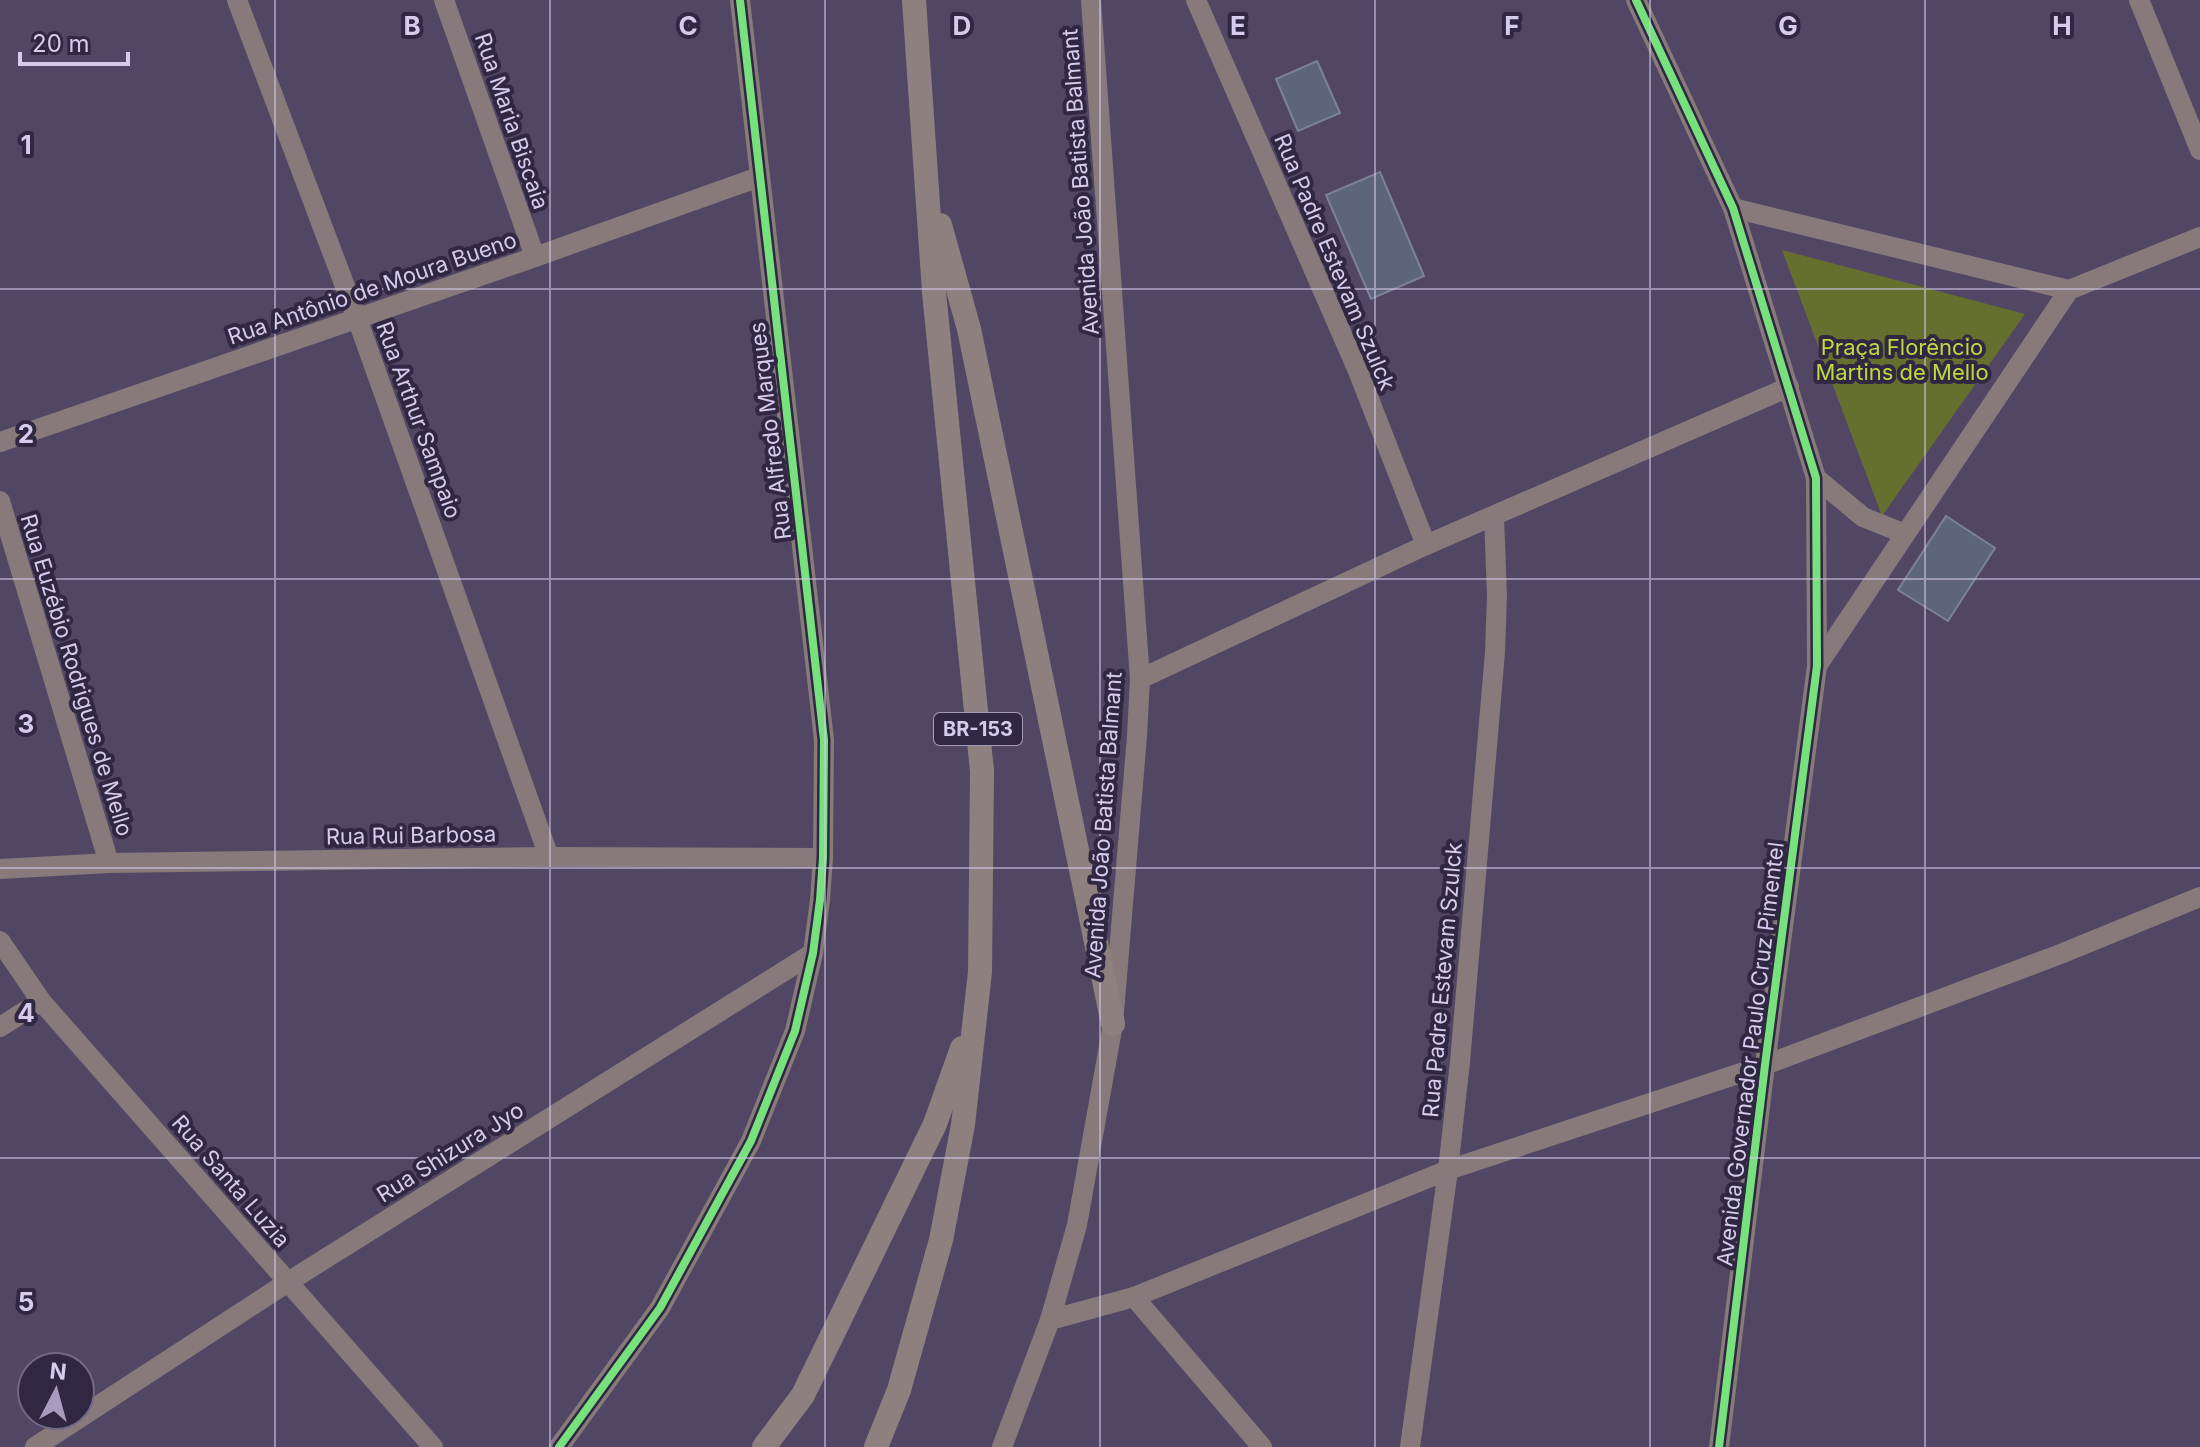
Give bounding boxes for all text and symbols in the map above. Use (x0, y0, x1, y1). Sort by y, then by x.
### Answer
text: B (403, 10, 421, 41)
text: C (678, 10, 698, 41)
text: D (953, 10, 971, 41)
text: E (1230, 10, 1246, 41)
text: F (1504, 10, 1520, 41)
text: G (1778, 10, 1798, 41)
text: H (2052, 10, 2072, 41)
scale bar (20, 16, 128, 66)
street label: Avenida João Batista Balmant (1056, 28, 1104, 336)
text: 20 m (32, 29, 90, 58)
street label: Rua Maria Biscaia (470, 29, 554, 213)
text: 1 (20, 129, 32, 160)
street label: Rua Padre Estevam Szulck (1269, 130, 1401, 394)
street label: Rua Antônio de Moura Bueno (224, 226, 520, 350)
street label: Rua Arthur Sampaio (371, 318, 467, 522)
street label: Rua Alfredo Marques (744, 321, 796, 541)
park label: Praça Florêncio Martins de Mello (1815, 334, 1989, 385)
text: 2 (18, 418, 34, 449)
street label: Rua Euzébio Rodrigues de Mello (16, 511, 138, 839)
street label: Avenida João Batista Balmant (1079, 671, 1127, 979)
text: 3 (18, 708, 34, 739)
road number: BR-153 (934, 713, 1022, 745)
street label: Rua Rui Barbosa (326, 821, 496, 849)
street label: Avenida Governador Paulo Cruz Pimentel (1711, 840, 1789, 1268)
street label: Rua Padre Estevam Szulck (1417, 841, 1467, 1119)
text: 4 (17, 997, 35, 1028)
street label: Rua Shizura Jyo (372, 1097, 528, 1207)
street label: Rua Santa Luzia (167, 1110, 295, 1252)
text: 5 (18, 1286, 34, 1317)
north arrow (16, 1351, 96, 1431)
text: N (48, 1357, 68, 1385)

